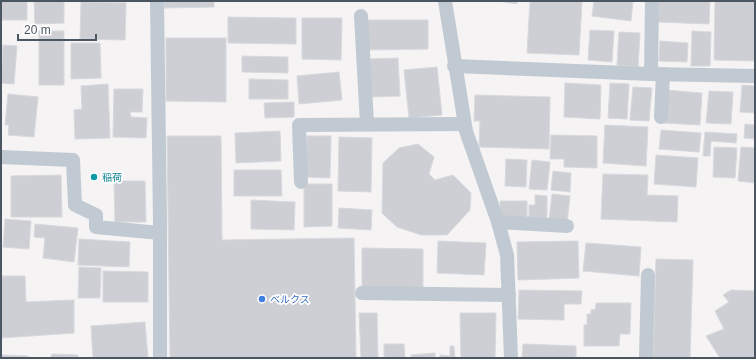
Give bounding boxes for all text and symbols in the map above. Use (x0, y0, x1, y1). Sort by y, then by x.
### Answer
scale bar (18, 16, 96, 42)
text: 20 m (24, 23, 51, 37)
marker: 稲荷 (89, 172, 99, 182)
place label: 稲荷 (102, 172, 122, 183)
marker: ベルクス (257, 294, 267, 304)
place label: ベルクス (270, 294, 310, 305)

